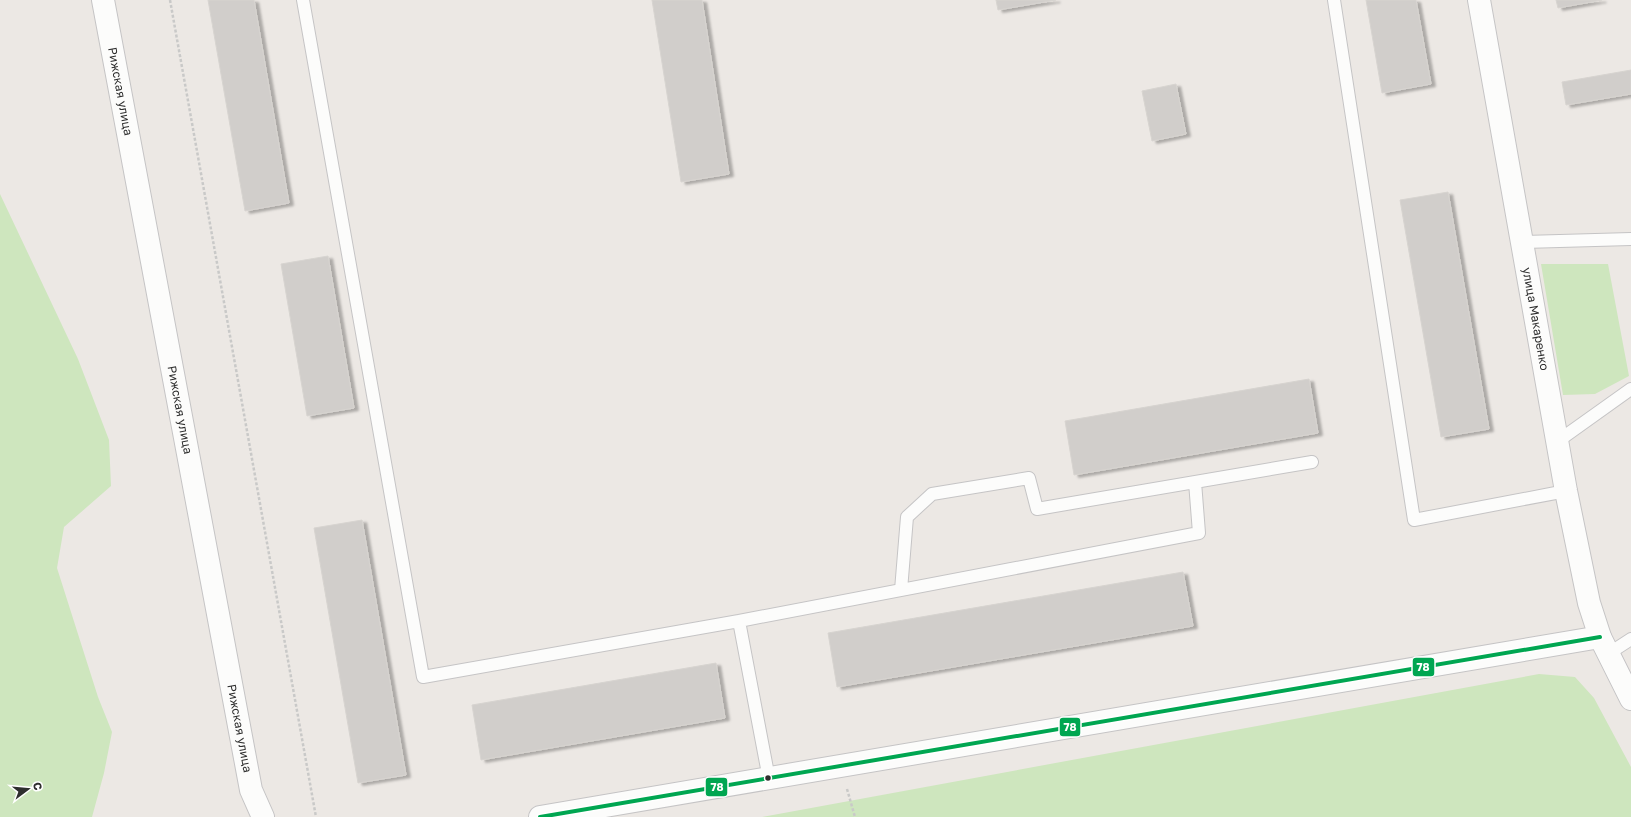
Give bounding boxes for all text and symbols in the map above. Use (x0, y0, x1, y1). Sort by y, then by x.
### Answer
street label: Рижская улица (105, 46, 136, 137)
street label: улица Макаренко (1520, 266, 1553, 372)
street label: Рижская улица (165, 364, 196, 455)
line badge: 78 (1412, 657, 1435, 677)
text: 78 (1416, 660, 1430, 673)
street label: Рижская улица (224, 683, 256, 774)
line badge: 78 (1059, 717, 1081, 737)
text: 78 (1063, 720, 1077, 733)
north arrow (8, 769, 48, 809)
unlabelled marker (763, 773, 773, 783)
line badge: 78 (705, 777, 728, 797)
text: 78 (710, 780, 724, 793)
text: С (31, 781, 45, 792)

